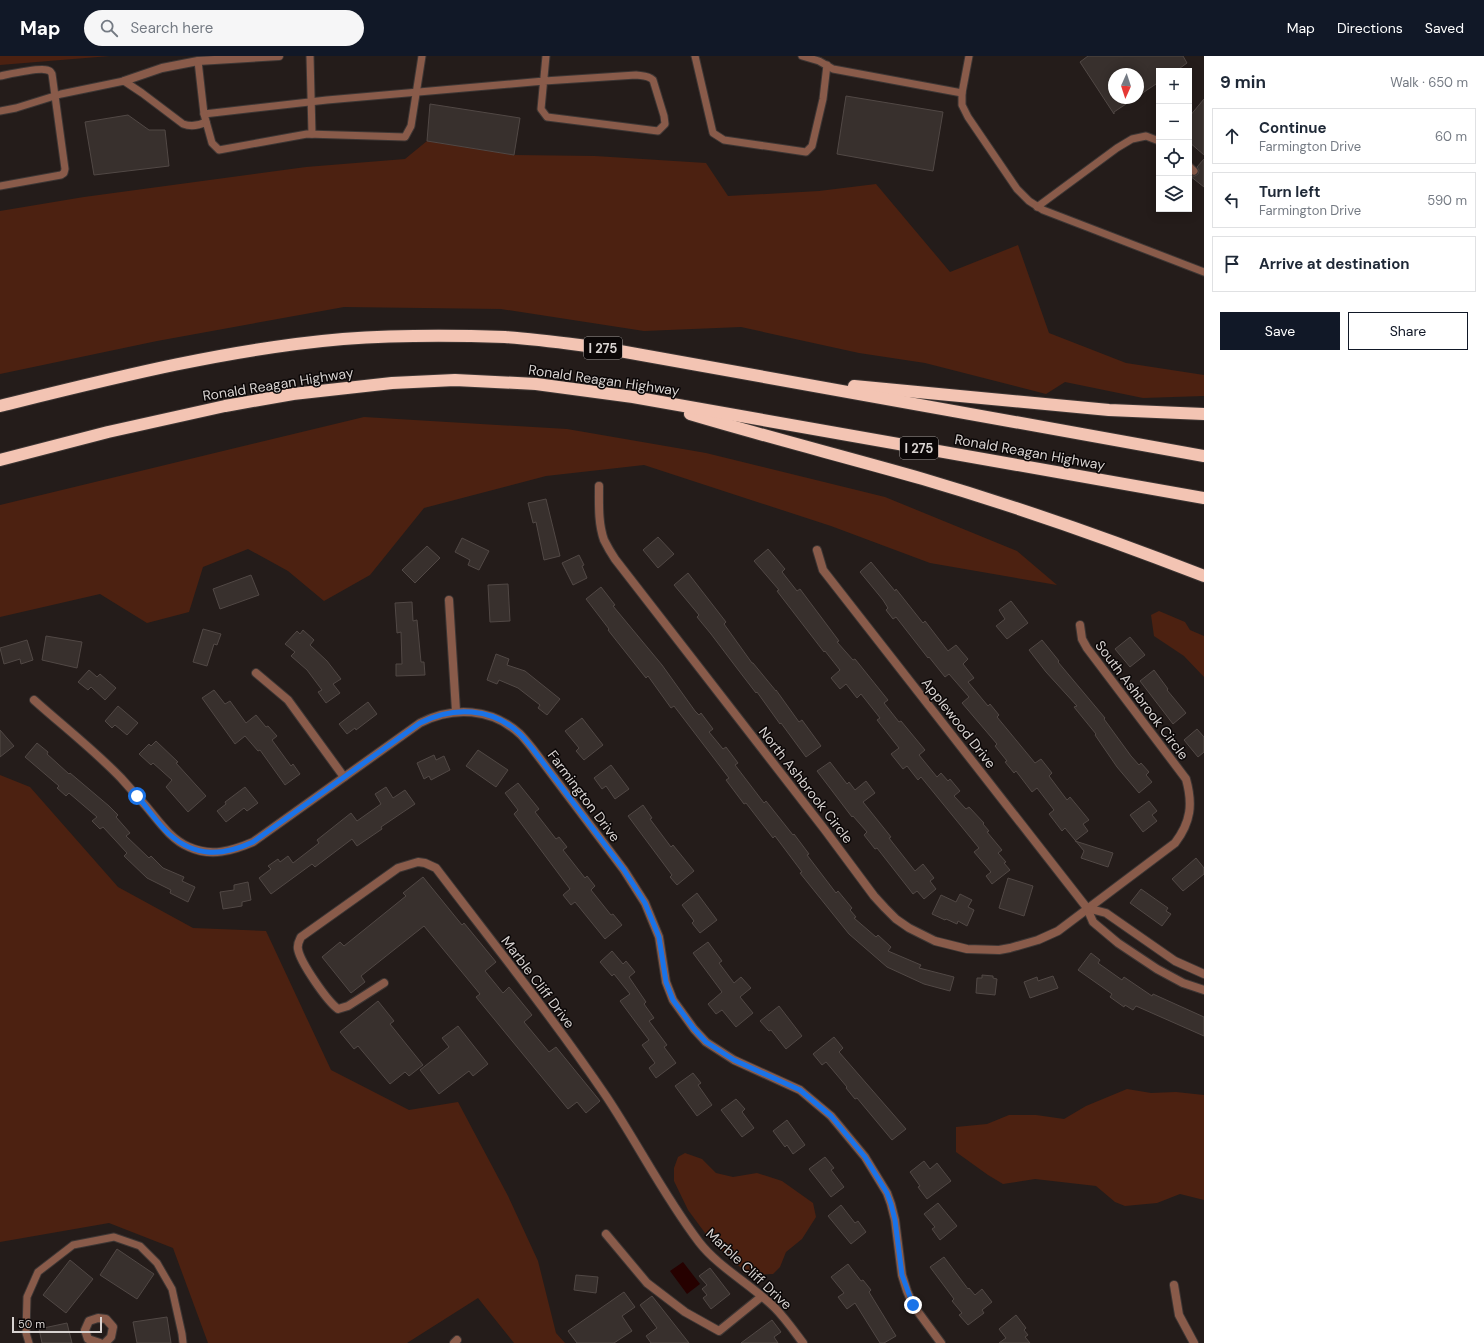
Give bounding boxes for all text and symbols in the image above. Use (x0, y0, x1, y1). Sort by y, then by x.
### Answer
search box (84, 10, 364, 46)
text: Map (20, 16, 60, 41)
icon: search (98, 17, 120, 39)
text: Search here (130, 18, 213, 38)
text: Map (1287, 19, 1315, 37)
text: Directions (1337, 19, 1403, 37)
text: Saved (1425, 19, 1464, 37)
north arrow (1108, 68, 1144, 104)
map controls (1156, 68, 1192, 212)
button: + (1156, 68, 1192, 104)
text: 9 min (1220, 71, 1266, 93)
text: Walk · 650 m (1390, 74, 1468, 91)
button: − (1156, 104, 1192, 140)
text: Continue (1259, 118, 1327, 138)
icon: ahead (1221, 125, 1243, 147)
text: 60 m (1435, 128, 1467, 145)
text: Farmington Drive (1259, 138, 1361, 155)
button: locate (1156, 140, 1192, 176)
button: layers (1156, 176, 1192, 212)
text: Turn left (1259, 182, 1320, 202)
icon: left (1221, 189, 1243, 211)
text: 590 m (1427, 192, 1467, 209)
text: Farmington Drive (1259, 202, 1361, 219)
icon: arrive (1221, 253, 1243, 275)
text: Arrive at destination (1259, 254, 1410, 274)
button: Save (1220, 312, 1340, 350)
button: Share (1348, 312, 1468, 350)
road number: I 275 (584, 337, 622, 359)
street label: Ronald Reagan Highway (527, 360, 681, 400)
street label: Ronald Reagan Highway (201, 363, 355, 405)
street label: Ronald Reagan Highway (953, 430, 1107, 474)
road number: I 275 (900, 437, 938, 459)
street label: South Ashbrook Circle (1091, 637, 1193, 763)
street label: Applewood Drive (918, 674, 1000, 772)
street label: North Ashbrook Circle (755, 723, 857, 847)
street label: Farmington Drive (544, 747, 624, 845)
route start (128, 787, 146, 805)
street label: Marble Cliff Drive (497, 932, 579, 1032)
street label: Marble Cliff Drive (702, 1225, 796, 1313)
route end (904, 1296, 922, 1314)
scale bar (12, 1315, 102, 1334)
text: 50 m (18, 1317, 45, 1331)

